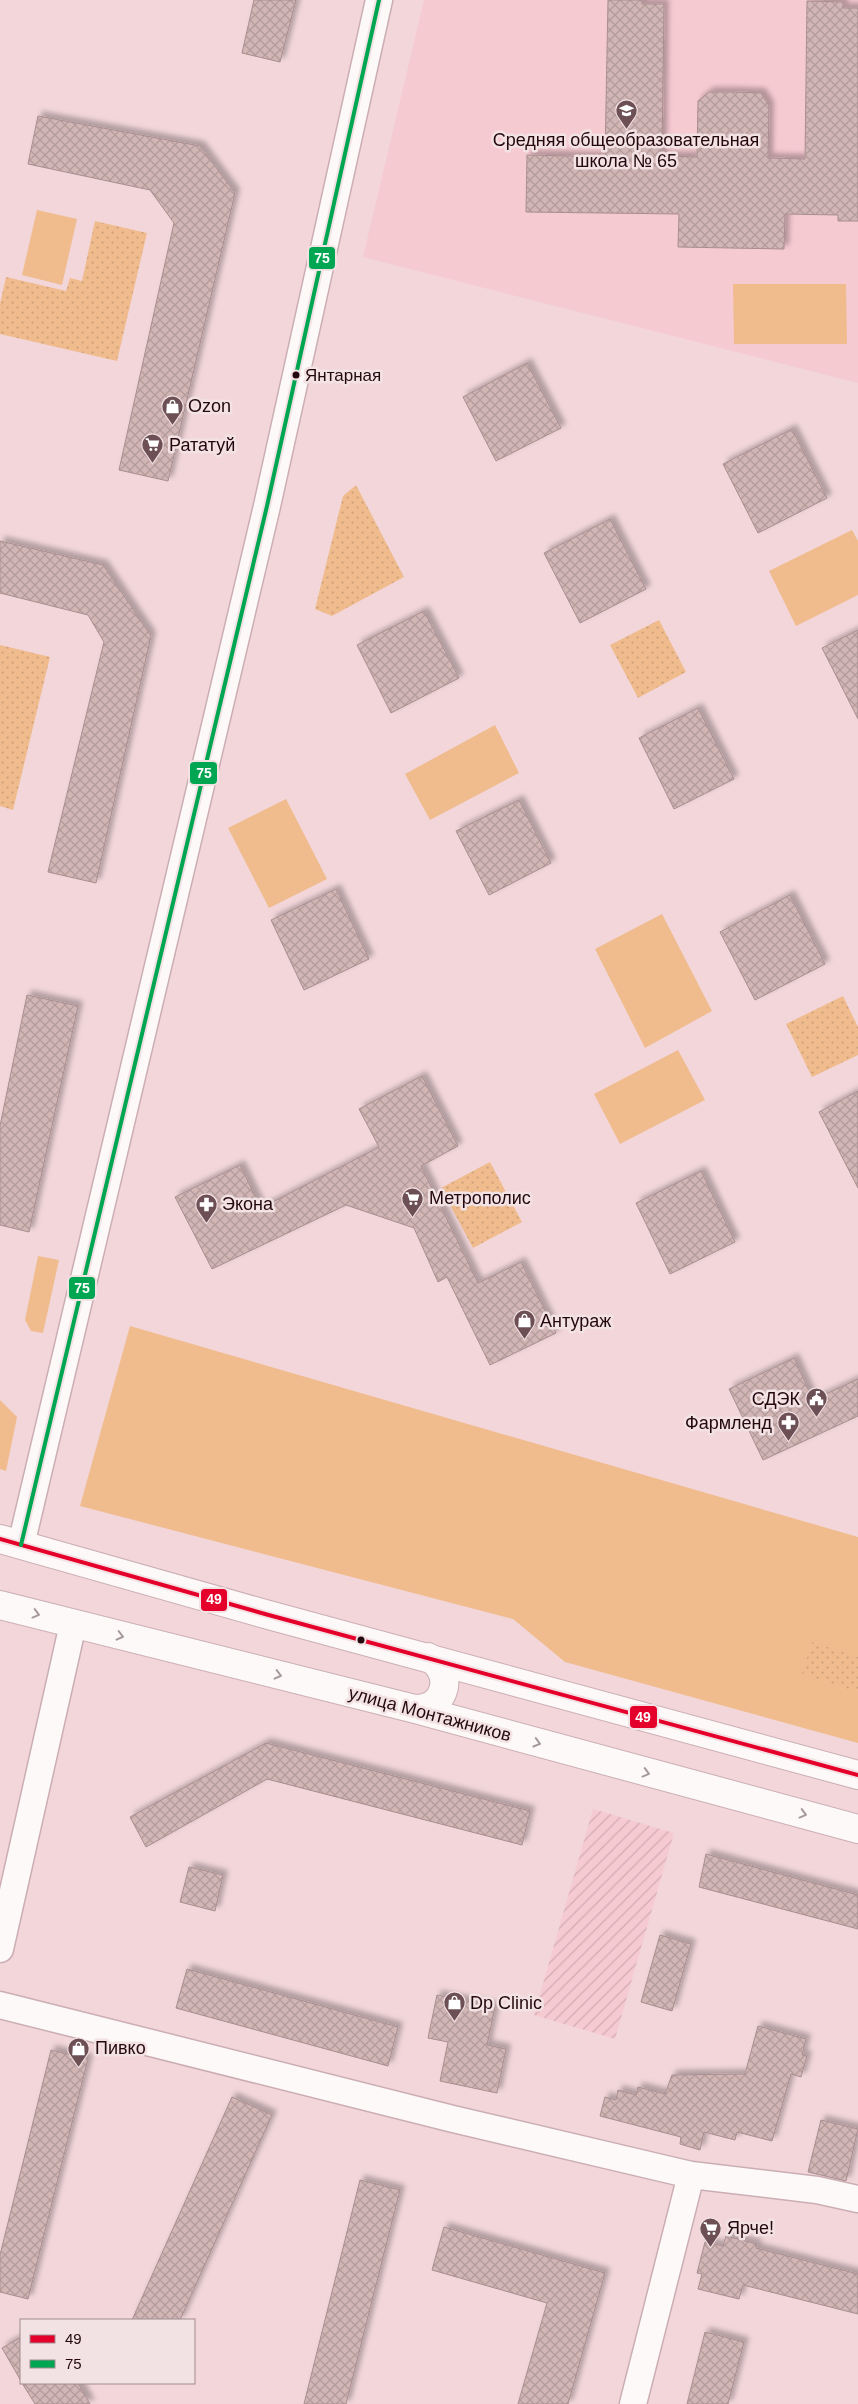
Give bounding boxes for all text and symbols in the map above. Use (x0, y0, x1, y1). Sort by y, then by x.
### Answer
school or university icon: Средняя общеобразовательная школа № 65 (614, 98, 638, 129)
place label: Средняя общеобразовательная школа № 65 (493, 130, 759, 171)
line badge: 75 (308, 246, 336, 270)
text: 75 (314, 250, 330, 266)
place label: Янтарная (305, 366, 381, 385)
marker: Янтарная (291, 370, 301, 380)
shop icon: Ozon (160, 394, 184, 425)
place label: Ozon (188, 396, 231, 416)
supermarket icon: Рататуй (141, 433, 165, 464)
place label: Рататуй (169, 435, 235, 455)
line badge: 75 (189, 761, 218, 785)
text: 75 (196, 765, 212, 781)
supermarket icon: Метрополис (401, 1186, 425, 1217)
place label: Метрополис (429, 1188, 531, 1208)
pharmacy icon: Экона (194, 1192, 218, 1223)
place label: Экона (222, 1194, 274, 1214)
line badge: 75 (68, 1276, 96, 1300)
text: 75 (74, 1280, 90, 1296)
shop icon: Антураж (512, 1309, 536, 1340)
place label: Антураж (540, 1311, 611, 1331)
public building icon: СДЭК (804, 1387, 828, 1418)
place label: СДЭК (752, 1389, 801, 1409)
pharmacy icon: Фармленд (776, 1411, 800, 1442)
place label: Фармленд (685, 1413, 772, 1433)
line badge: 49 (200, 1588, 228, 1612)
text: 49 (206, 1591, 222, 1607)
one-way arrow (32, 1609, 40, 1619)
one-way arrow (116, 1630, 125, 1641)
unlabelled marker (356, 1635, 366, 1645)
one-way arrow (274, 1669, 283, 1680)
street label: улица Монтажников (347, 1683, 513, 1745)
line badge: 49 (629, 1705, 658, 1729)
text: 49 (635, 1709, 651, 1725)
one-way arrow (532, 1737, 540, 1747)
one-way arrow (642, 1767, 650, 1777)
one-way arrow (799, 1809, 807, 1819)
shop icon: Dp Clinic (442, 1991, 466, 2022)
place label: Dp Clinic (470, 1993, 542, 2013)
shop icon: Пивко (67, 2036, 91, 2067)
place label: Пивко (95, 2038, 146, 2058)
supermarket icon: Ярче! (699, 2216, 723, 2247)
place label: Ярче! (727, 2218, 774, 2238)
legend (20, 2319, 195, 2384)
text: 49 (65, 2330, 82, 2347)
text: 75 (65, 2355, 82, 2372)

